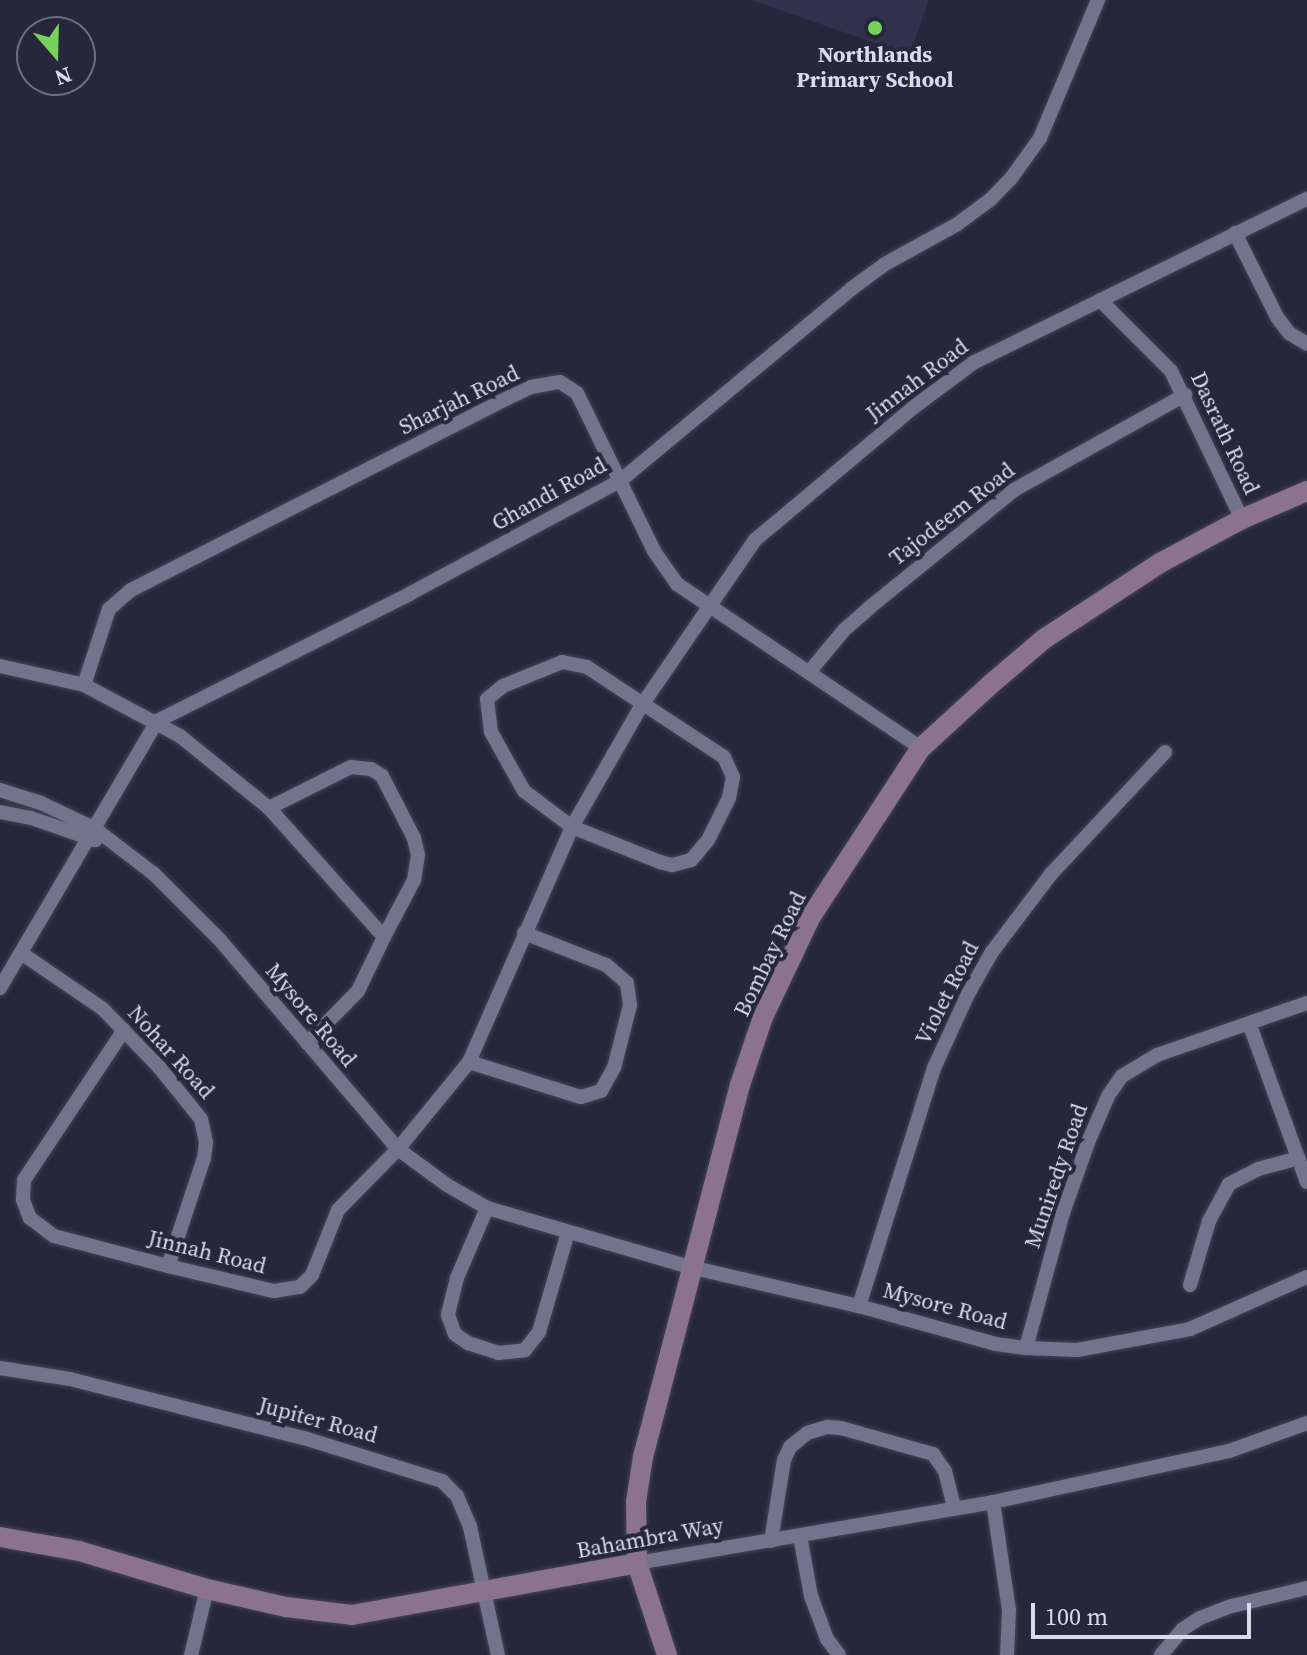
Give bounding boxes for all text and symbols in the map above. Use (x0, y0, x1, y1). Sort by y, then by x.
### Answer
north arrow (16, 16, 96, 96)
marker: Northlands Primary School (866, 19, 884, 37)
place label: Northlands Primary School (796, 41, 954, 92)
text: N (51, 60, 76, 94)
street label: Jinnah Road (861, 333, 973, 427)
street label: Sharjah Road (395, 360, 523, 440)
street label: Dasrath Road (1185, 368, 1265, 498)
street label: Ghandi Road (487, 452, 611, 536)
street label: Tajodeem Road (884, 457, 1020, 571)
street label: Bombay Road (728, 887, 812, 1021)
street label: Violet Road (910, 937, 984, 1049)
street label: Mysore Road (260, 958, 362, 1072)
street label: Nohar Road (122, 1000, 220, 1104)
street label: Muniredy Road (1019, 1100, 1093, 1252)
street label: Jinnah Road (145, 1225, 269, 1279)
street label: Mysore Road (880, 1277, 1010, 1335)
street label: Jupiter Road (256, 1391, 380, 1449)
street label: Bahambra Way (574, 1512, 726, 1564)
scale bar (1035, 1587, 1255, 1637)
text: 100 m (1045, 1600, 1108, 1633)

